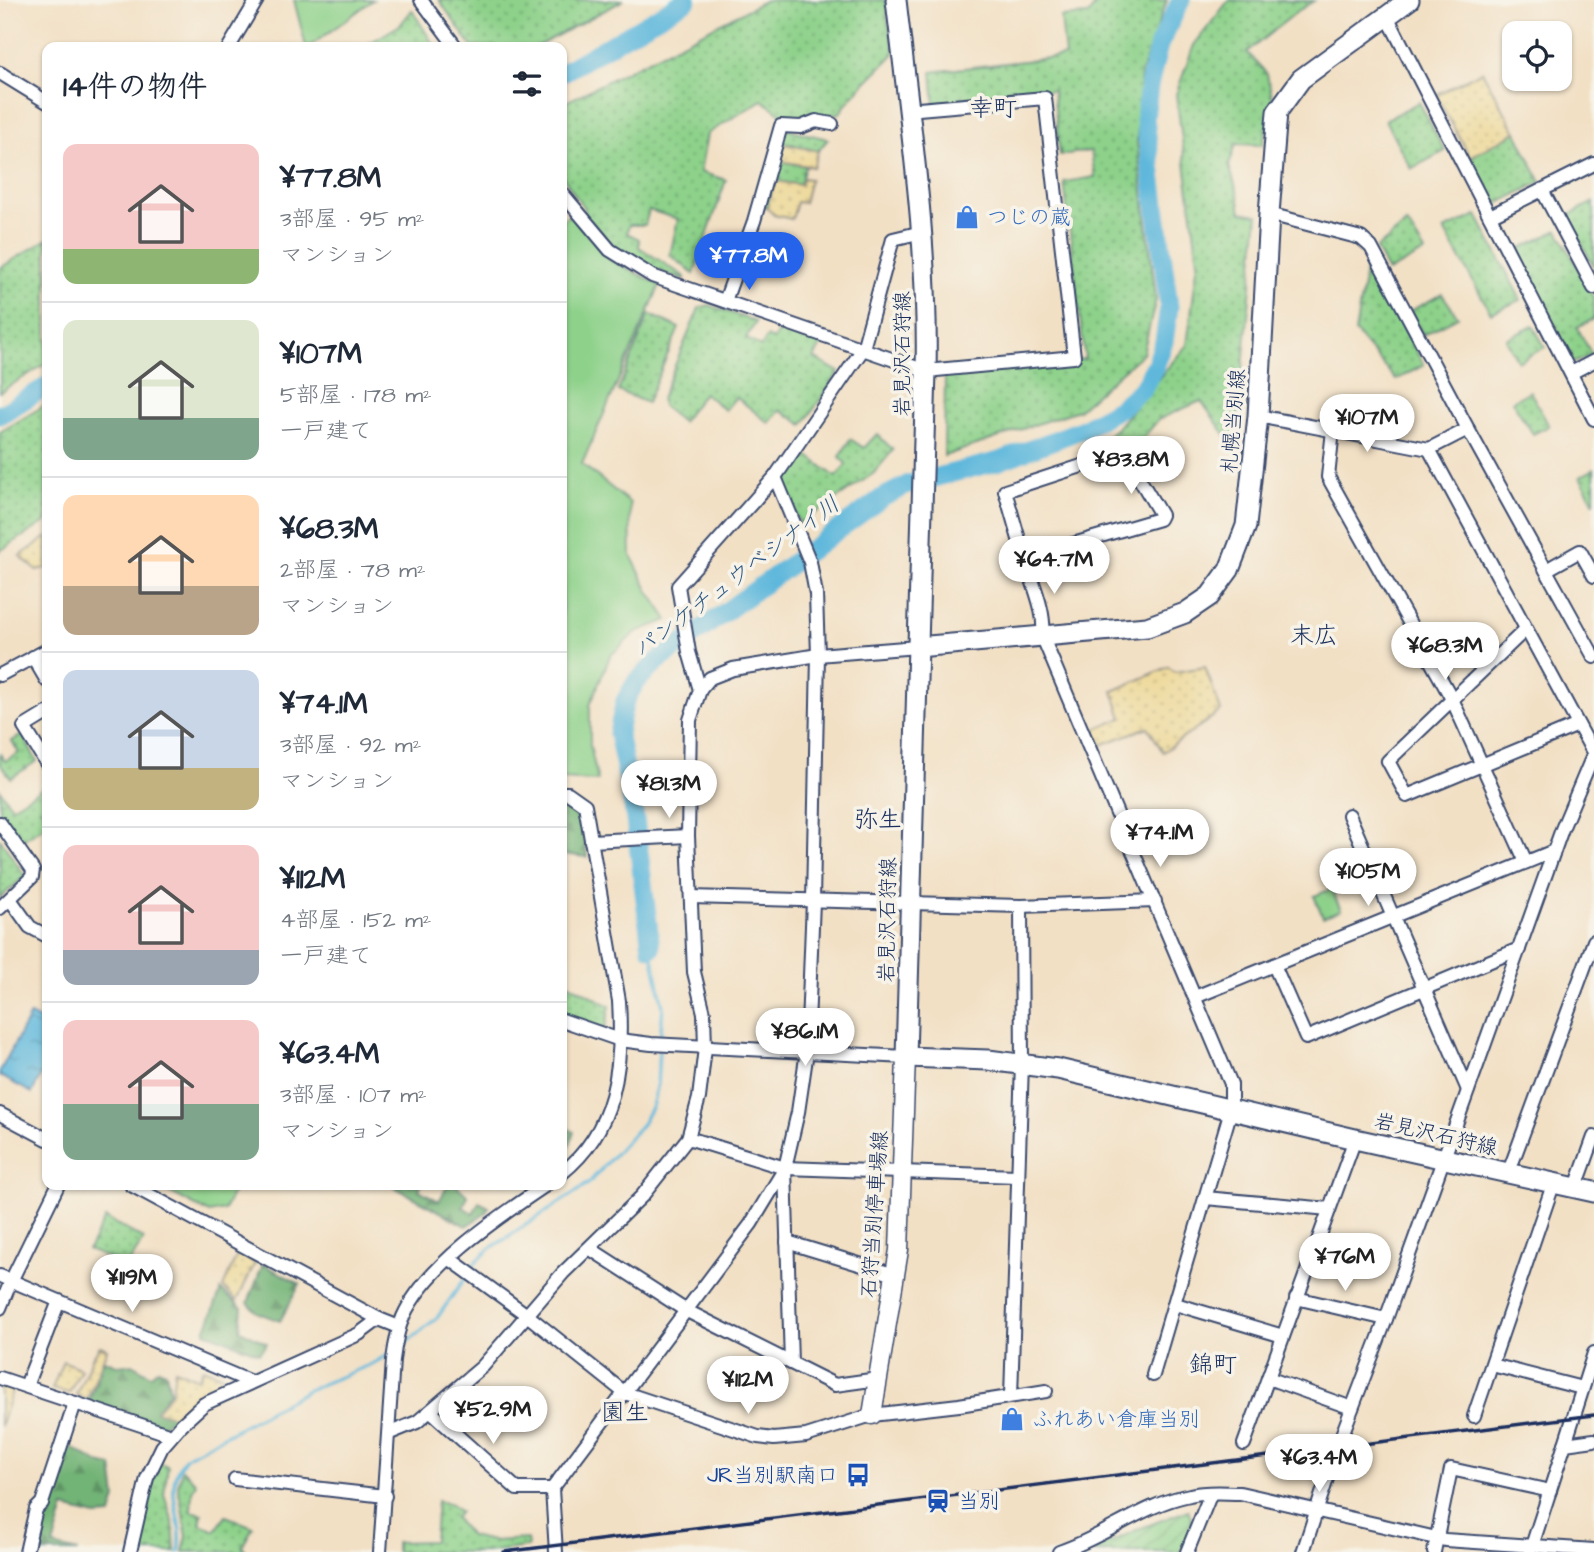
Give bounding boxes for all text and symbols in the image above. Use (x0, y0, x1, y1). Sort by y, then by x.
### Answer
map controls (1502, 21, 1572, 91)
button: locate (1502, 21, 1572, 91)
icon: filters (508, 65, 546, 103)
text: 14件の物件 (63, 66, 207, 108)
district label: 幸町 (969, 92, 1017, 126)
text: ¥77.8M (280, 157, 381, 199)
icon: home (119, 172, 203, 256)
text: 3部屋 · 95 m² (280, 203, 424, 235)
shop icon: つじの蔵 (953, 203, 981, 231)
place label: つじの蔵 (987, 203, 1071, 232)
pin: ¥77.8M (692, 232, 806, 292)
text: マンション (280, 239, 394, 271)
text: ¥77.8M (710, 239, 788, 271)
street label: 岩見沢石狩線 (888, 291, 917, 417)
text: ¥107M (280, 333, 362, 375)
icon: home (119, 348, 203, 432)
street label: 札幌当別線 (1214, 367, 1253, 475)
text: 5部屋 · 178 m² (280, 379, 432, 411)
pin: ¥107M (1318, 394, 1416, 454)
text: ¥107M (1336, 401, 1398, 433)
text: 一戸建て (280, 415, 372, 447)
pin: ¥83.8M (1074, 436, 1188, 496)
text: ¥83.8M (1093, 443, 1169, 475)
water label: パンケチュウベシナイ川 (627, 488, 847, 665)
text: ¥68.3M (280, 508, 379, 550)
icon: home (119, 523, 203, 607)
pin: ¥64.7M (997, 536, 1111, 596)
text: ¥64.7M (1015, 543, 1093, 575)
text: 2部屋 · 78 m² (280, 554, 426, 586)
text: マンション (280, 590, 394, 622)
district label: 末広 (1290, 619, 1338, 653)
pin: ¥68.3M (1388, 622, 1502, 682)
text: ¥68.3M (1407, 629, 1483, 661)
text: ¥74.1M (280, 683, 368, 725)
icon: home (119, 698, 203, 782)
text: 3部屋 · 92 m² (280, 729, 421, 761)
pin: ¥81.3M (612, 760, 726, 820)
text: マンション (280, 765, 394, 797)
text: ¥81.3M (637, 767, 701, 799)
district label: 弥生 (854, 803, 902, 837)
pin: ¥74.1M (1103, 810, 1217, 869)
text: ¥74.1M (1126, 816, 1194, 848)
pin: ¥105M (1319, 848, 1417, 908)
text: ¥105M (1335, 855, 1401, 887)
street label: 岩見沢石狩線 (872, 857, 903, 983)
text: ¥112M (280, 858, 346, 900)
icon: home (119, 873, 203, 957)
text: 4部屋 · 152 m² (280, 904, 431, 936)
text: 一戸建て (280, 940, 372, 972)
pin: ¥86.1M (748, 1009, 862, 1068)
text: ¥86.1M (772, 1015, 838, 1047)
text: ¥63.4M (280, 1033, 380, 1075)
icon: home (119, 1048, 203, 1132)
text: 3部屋 · 107 m² (280, 1079, 427, 1111)
street label: 岩見沢石狩線 (1371, 1106, 1501, 1163)
text: マンション (280, 1115, 394, 1147)
street label: 石狩当別停車場線 (854, 1129, 895, 1299)
pin: ¥76M (1304, 1234, 1386, 1293)
text: ¥76M (1315, 1240, 1375, 1272)
pin: ¥119M (83, 1254, 181, 1314)
text: ¥119M (107, 1261, 157, 1293)
district label: 錦町 (1189, 1348, 1237, 1382)
pin: ¥112M (699, 1356, 797, 1416)
text: ¥112M (723, 1363, 773, 1395)
pin: ¥52.9M (436, 1386, 550, 1446)
text: ¥52.9M (454, 1393, 532, 1425)
district label: 園生 (601, 1396, 649, 1430)
shop icon: ふれあい倉庫当別 (998, 1405, 1026, 1433)
place label: ふれあい倉庫当別 (1032, 1405, 1200, 1434)
pin: ¥63.4M (1262, 1434, 1376, 1494)
text: ¥63.4M (1281, 1441, 1357, 1473)
place label: JR当別駅南口 (707, 1461, 838, 1490)
bus stop icon: JR当別駅南口 (844, 1461, 872, 1489)
station icon: 当別 (924, 1487, 952, 1515)
place label: 当別 (958, 1487, 1000, 1516)

